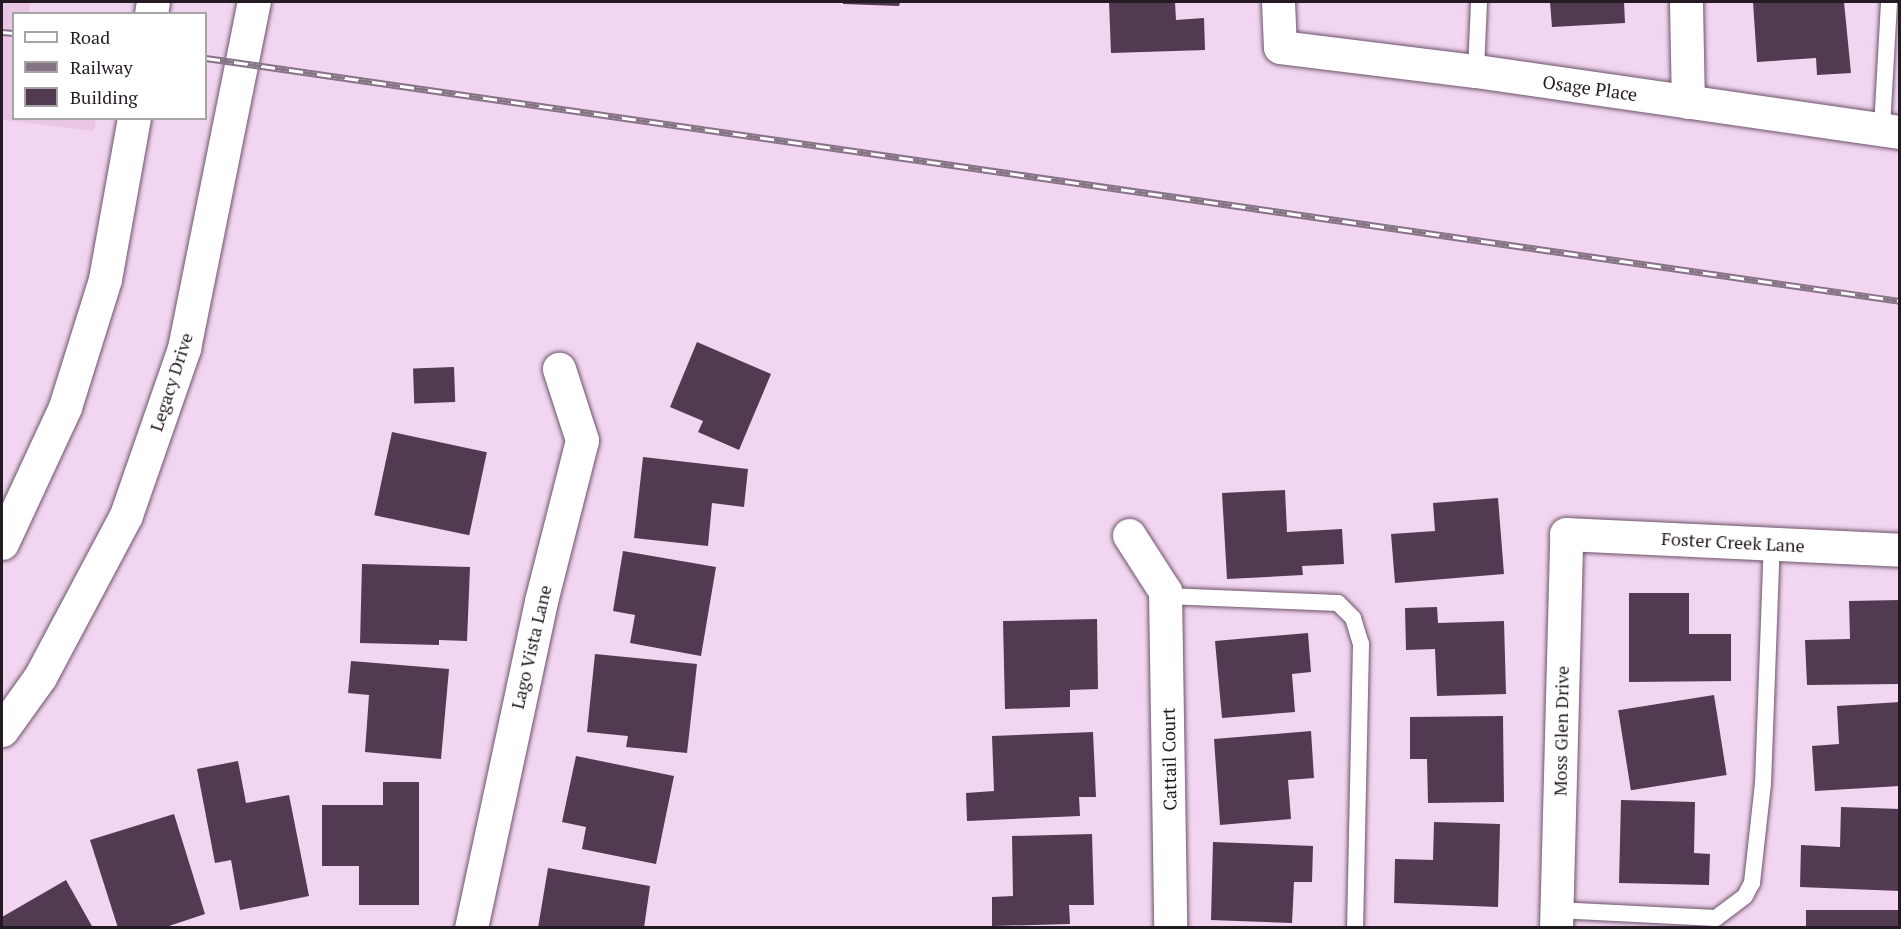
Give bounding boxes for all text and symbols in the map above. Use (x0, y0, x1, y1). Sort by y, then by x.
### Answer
legend (12, 12, 207, 120)
text: Road (70, 25, 110, 49)
text: Railway (70, 55, 133, 79)
street label: Osage Place (1541, 71, 1639, 105)
text: Building (70, 85, 138, 109)
street label: Legacy Drive (145, 330, 197, 434)
street label: Foster Creek Lane (1661, 527, 1805, 557)
street label: Lago Vista Lane (506, 583, 556, 711)
street label: Moss Glen Drive (1549, 666, 1573, 796)
street label: Cattail Court (1157, 707, 1181, 811)

